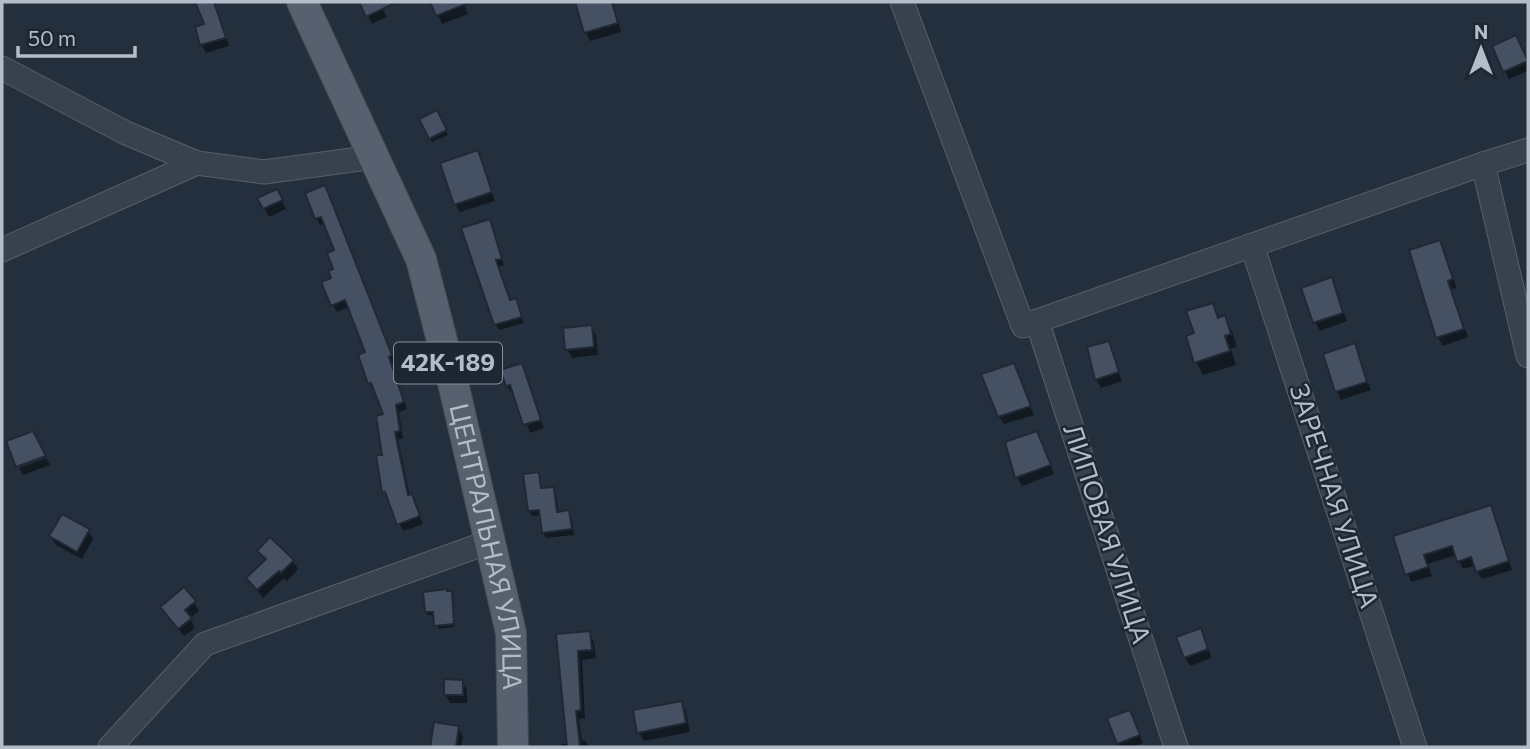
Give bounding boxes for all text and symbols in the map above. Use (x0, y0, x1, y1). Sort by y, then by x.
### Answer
scale bar (18, 14, 135, 58)
north arrow (1446, 14, 1516, 84)
text: N (1474, 20, 1488, 43)
text: 50 m (28, 25, 76, 50)
road number: 42К-189 (394, 342, 502, 384)
street label: ЗАРЕЧНАЯ УЛИЦА (1285, 379, 1386, 612)
street label: ЦЕНТРАЛЬНАЯ УЛИЦА (444, 400, 529, 690)
street label: ЛИПОВАЯ УЛИЦА (1058, 420, 1159, 647)

